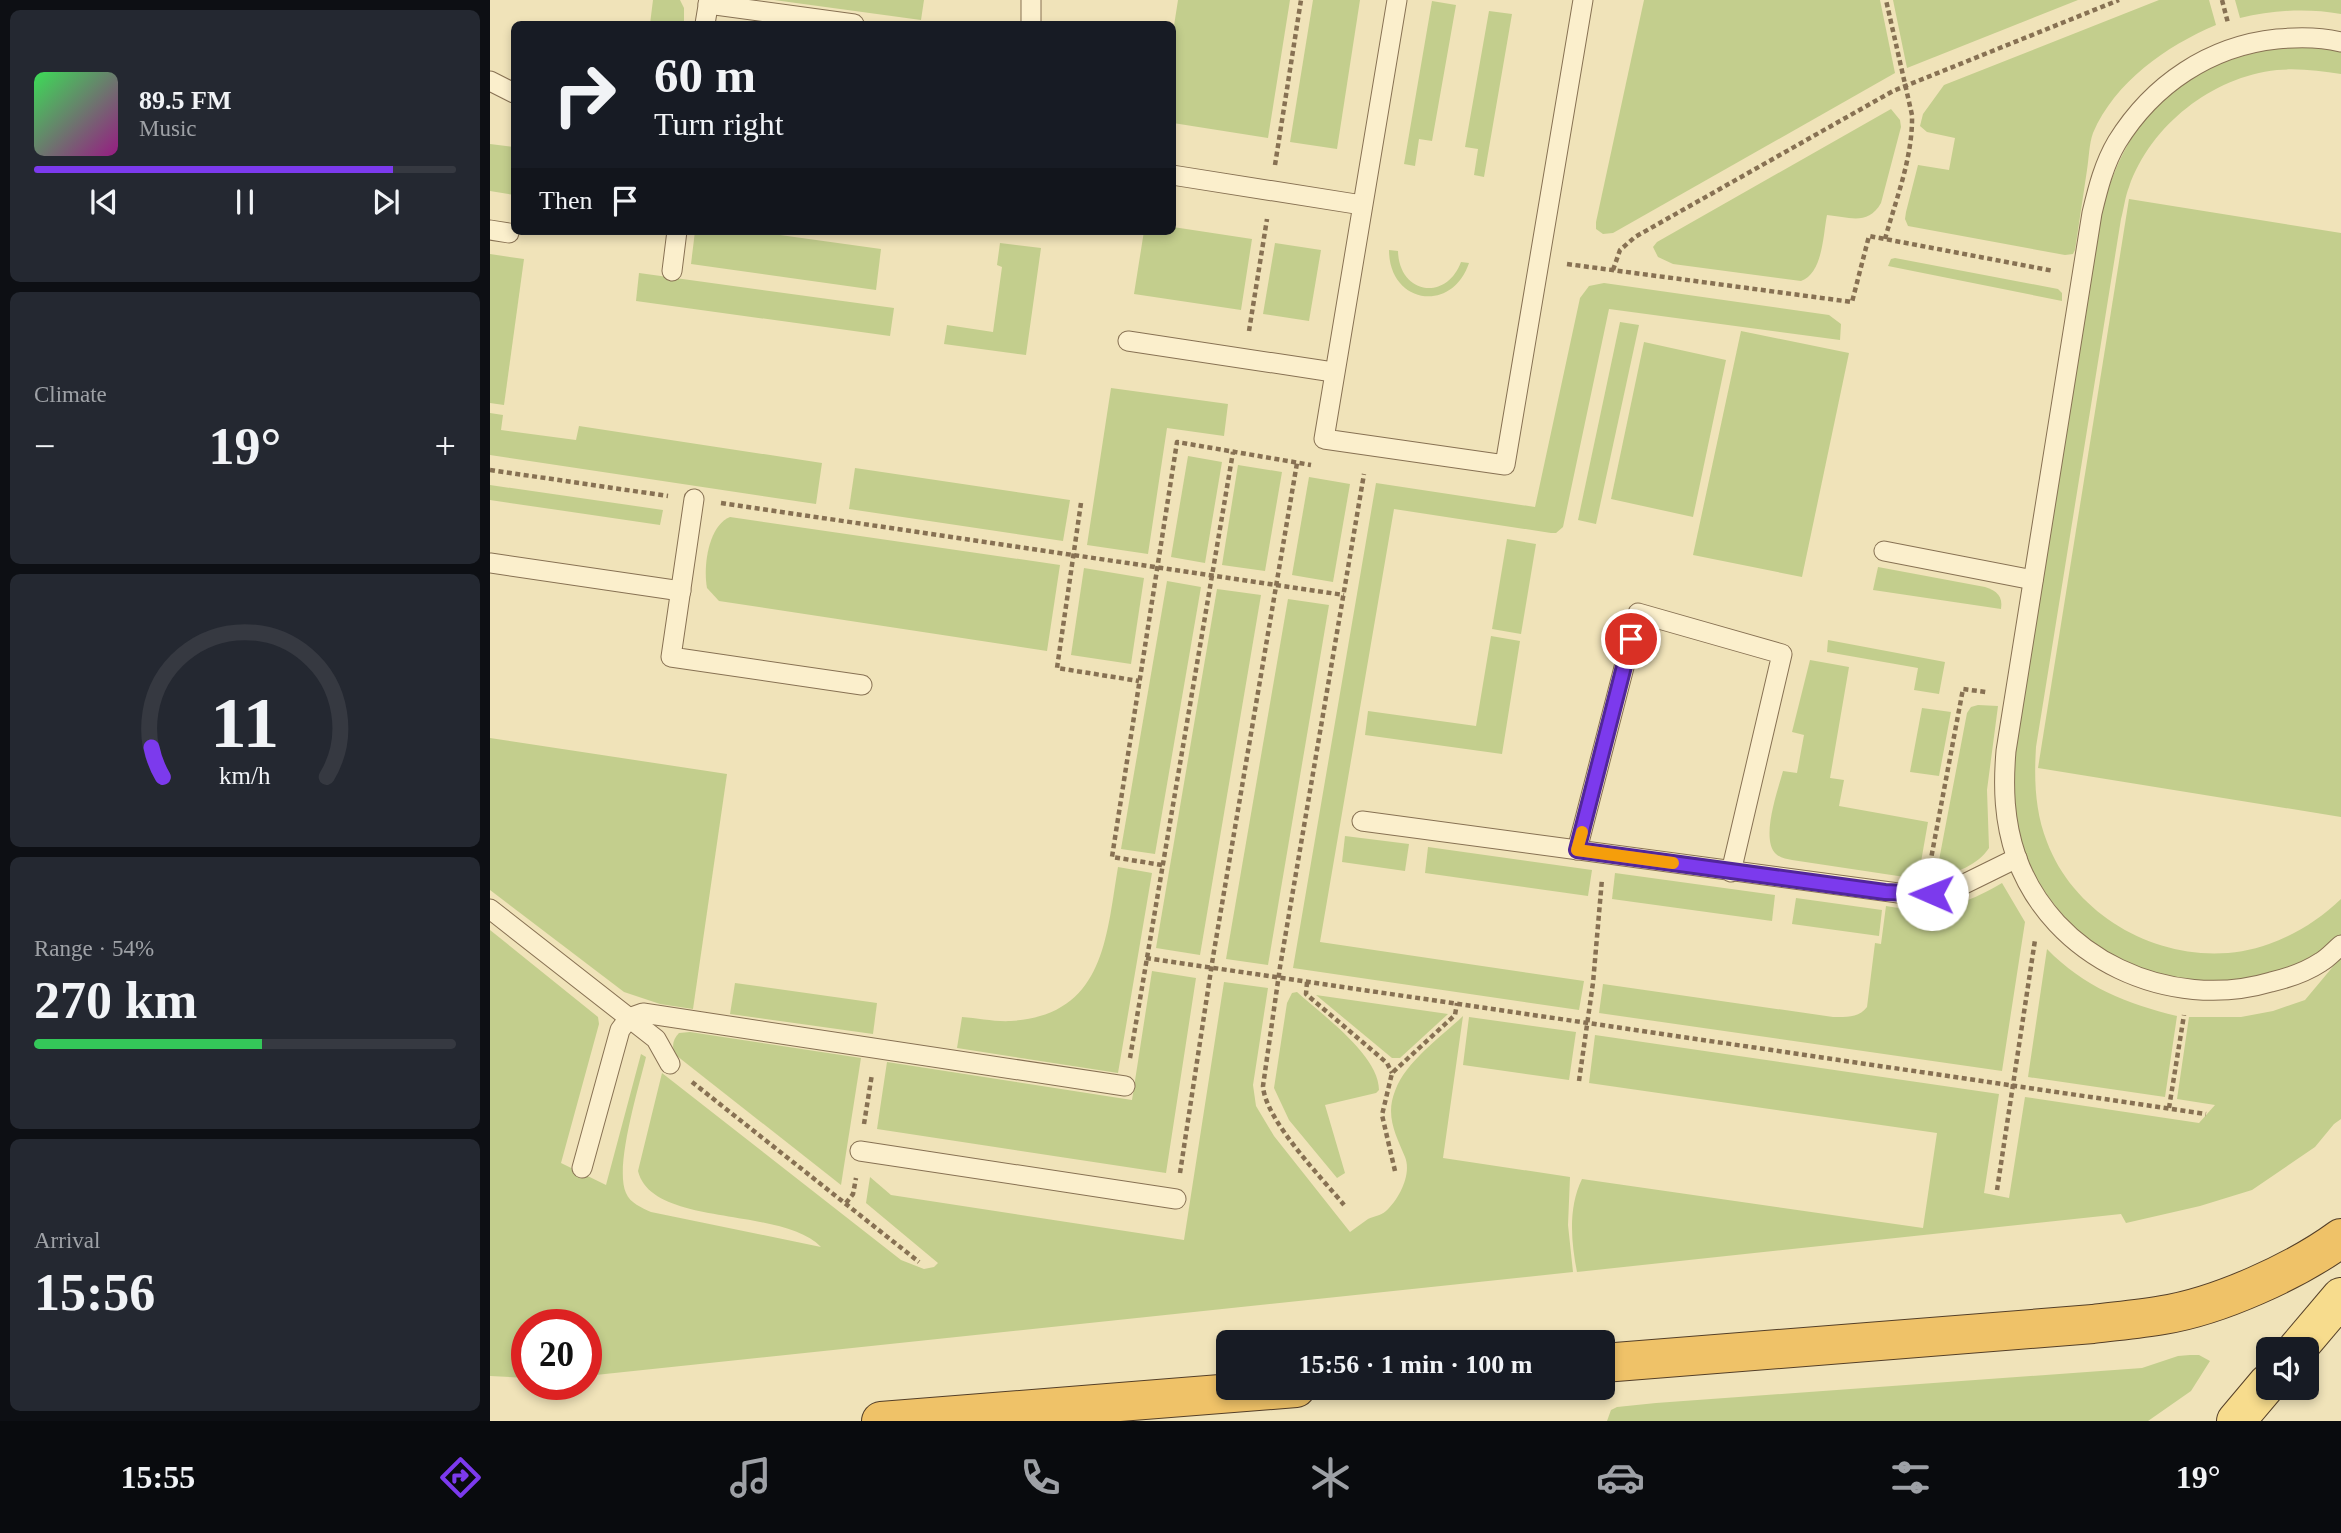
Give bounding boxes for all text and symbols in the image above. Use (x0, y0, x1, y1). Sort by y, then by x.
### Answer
text: 60 m (654, 48, 756, 103)
icon: right (539, 49, 630, 140)
text: 89.5 FM (139, 86, 231, 115)
text: Turn right (654, 106, 784, 142)
text: Music (139, 116, 197, 141)
icon: arrive (606, 182, 644, 220)
icon: previous (85, 183, 123, 221)
icon: pause (226, 183, 264, 221)
icon: next (367, 183, 405, 221)
text: Then (539, 186, 592, 215)
text: Climate (34, 382, 107, 407)
text: 19° (209, 418, 281, 475)
text: − (34, 425, 55, 467)
text: + (435, 425, 456, 467)
pin (1601, 609, 1661, 669)
icon: arrive (1612, 620, 1650, 658)
text: 11 (211, 682, 279, 763)
text: km/h (219, 761, 271, 788)
position arrow (1895, 857, 1969, 931)
text: Range · 54% (34, 936, 154, 961)
text: 270 km (34, 972, 197, 1029)
text: Arrival (34, 1228, 100, 1253)
text: 15:56 (34, 1264, 155, 1321)
speed limit sign: 20 (511, 1309, 602, 1400)
map controls (2256, 1337, 2319, 1400)
button: sound (2256, 1337, 2319, 1400)
text: 15:56 · 1 min · 100 m (1299, 1350, 1533, 1379)
icon: directions (436, 1453, 485, 1502)
icon: music (726, 1453, 775, 1502)
icon: phone (1016, 1453, 1065, 1502)
icon: climate (1306, 1453, 1355, 1502)
icon: car (1596, 1453, 1645, 1502)
icon: filters (1886, 1453, 1935, 1502)
text: 15:55 (120, 1459, 195, 1495)
text: 19° (2176, 1459, 2220, 1495)

